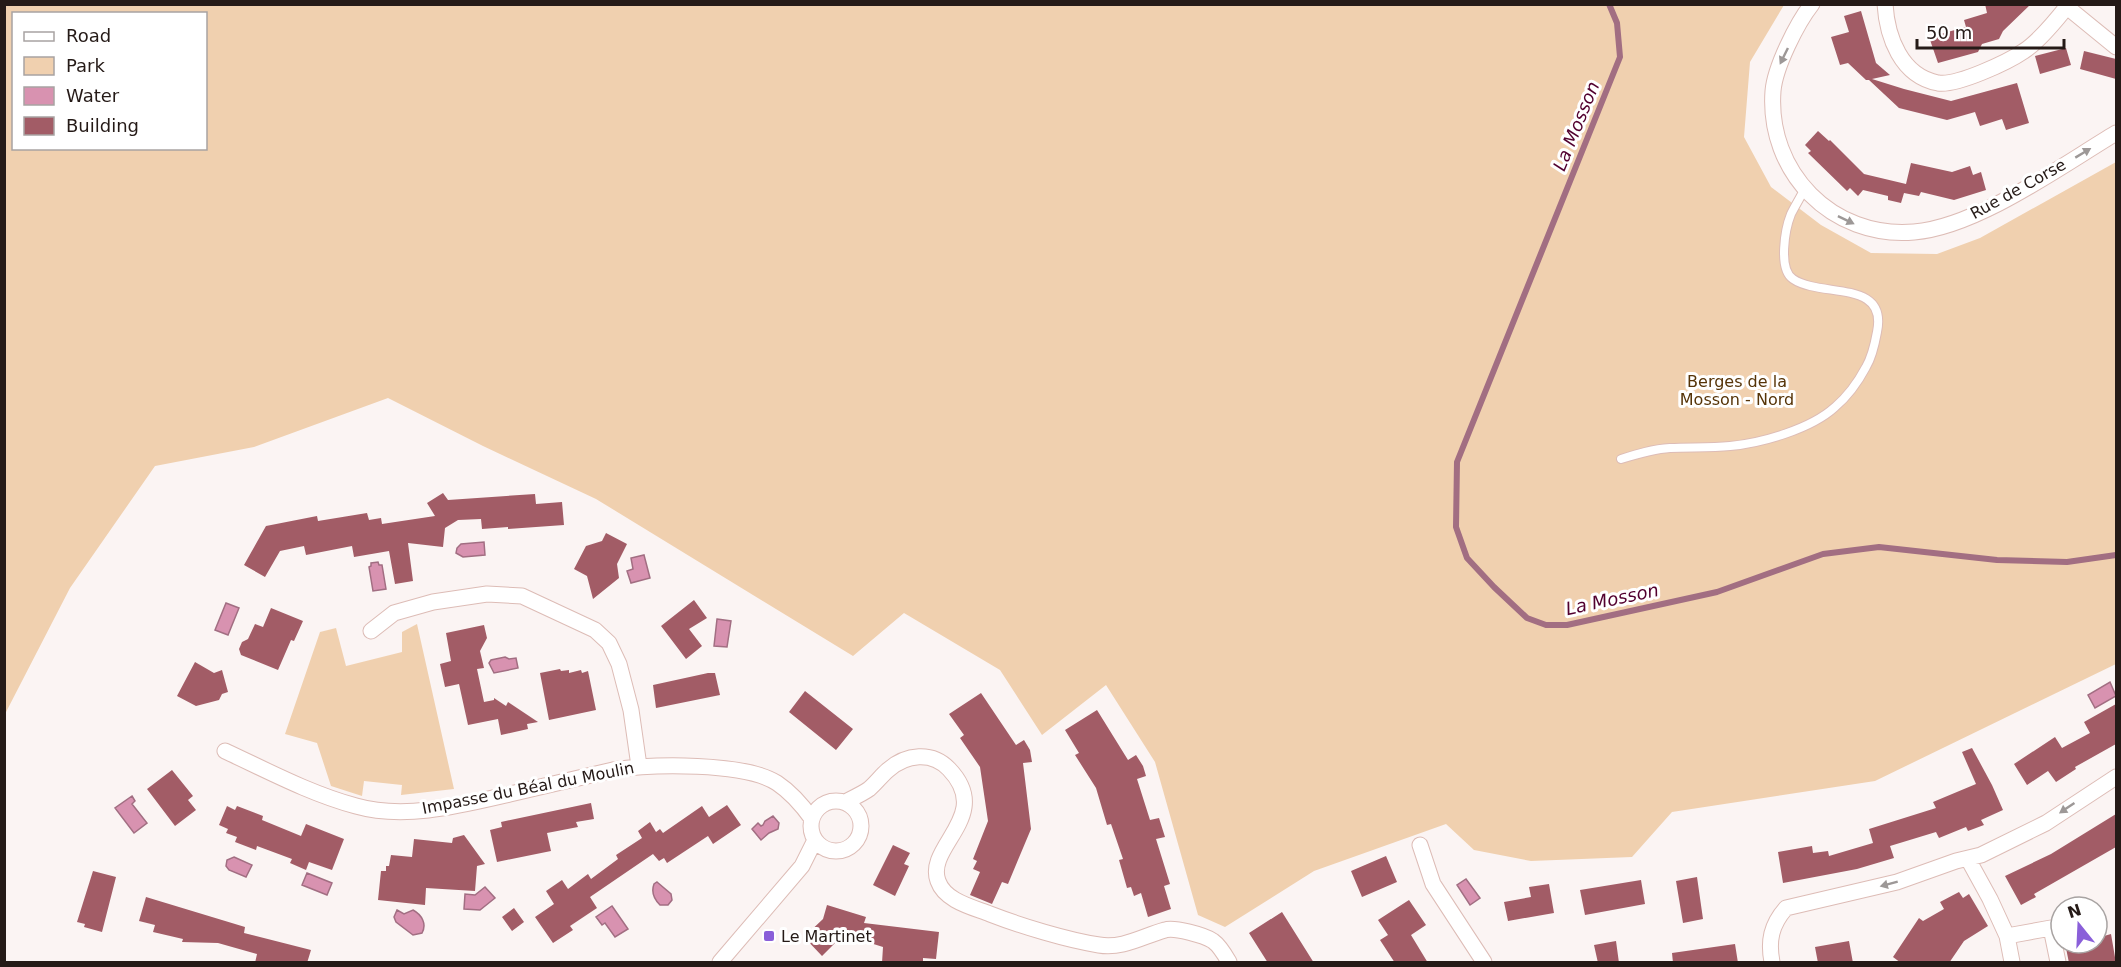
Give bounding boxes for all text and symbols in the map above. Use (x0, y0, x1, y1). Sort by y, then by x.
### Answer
legend (12, 12, 207, 150)
scale bar (1917, 12, 2064, 50)
text: 50 m (1926, 22, 1972, 43)
text: Road (66, 25, 111, 46)
one-way arrow (1779, 47, 1788, 64)
text: Park (66, 55, 105, 76)
water label: La Mosson (1549, 78, 1603, 174)
text: Water (66, 85, 120, 106)
text: Building (66, 115, 139, 136)
one-way arrow (2075, 148, 2092, 158)
street label: Rue de Corse (1967, 155, 2069, 223)
one-way arrow (1837, 215, 1854, 225)
park label: Berges de la Mosson - Nord (1680, 372, 1794, 409)
water label: La Mosson (1564, 579, 1660, 619)
street label: Impasse du Béal du Moulin (420, 758, 636, 818)
one-way arrow (2060, 802, 2076, 814)
one-way arrow (1880, 880, 1898, 889)
north arrow (2049, 895, 2109, 955)
text: N (2065, 900, 2084, 922)
place label: Le Martinet (781, 927, 872, 946)
marker: Le Martinet (762, 929, 776, 943)

